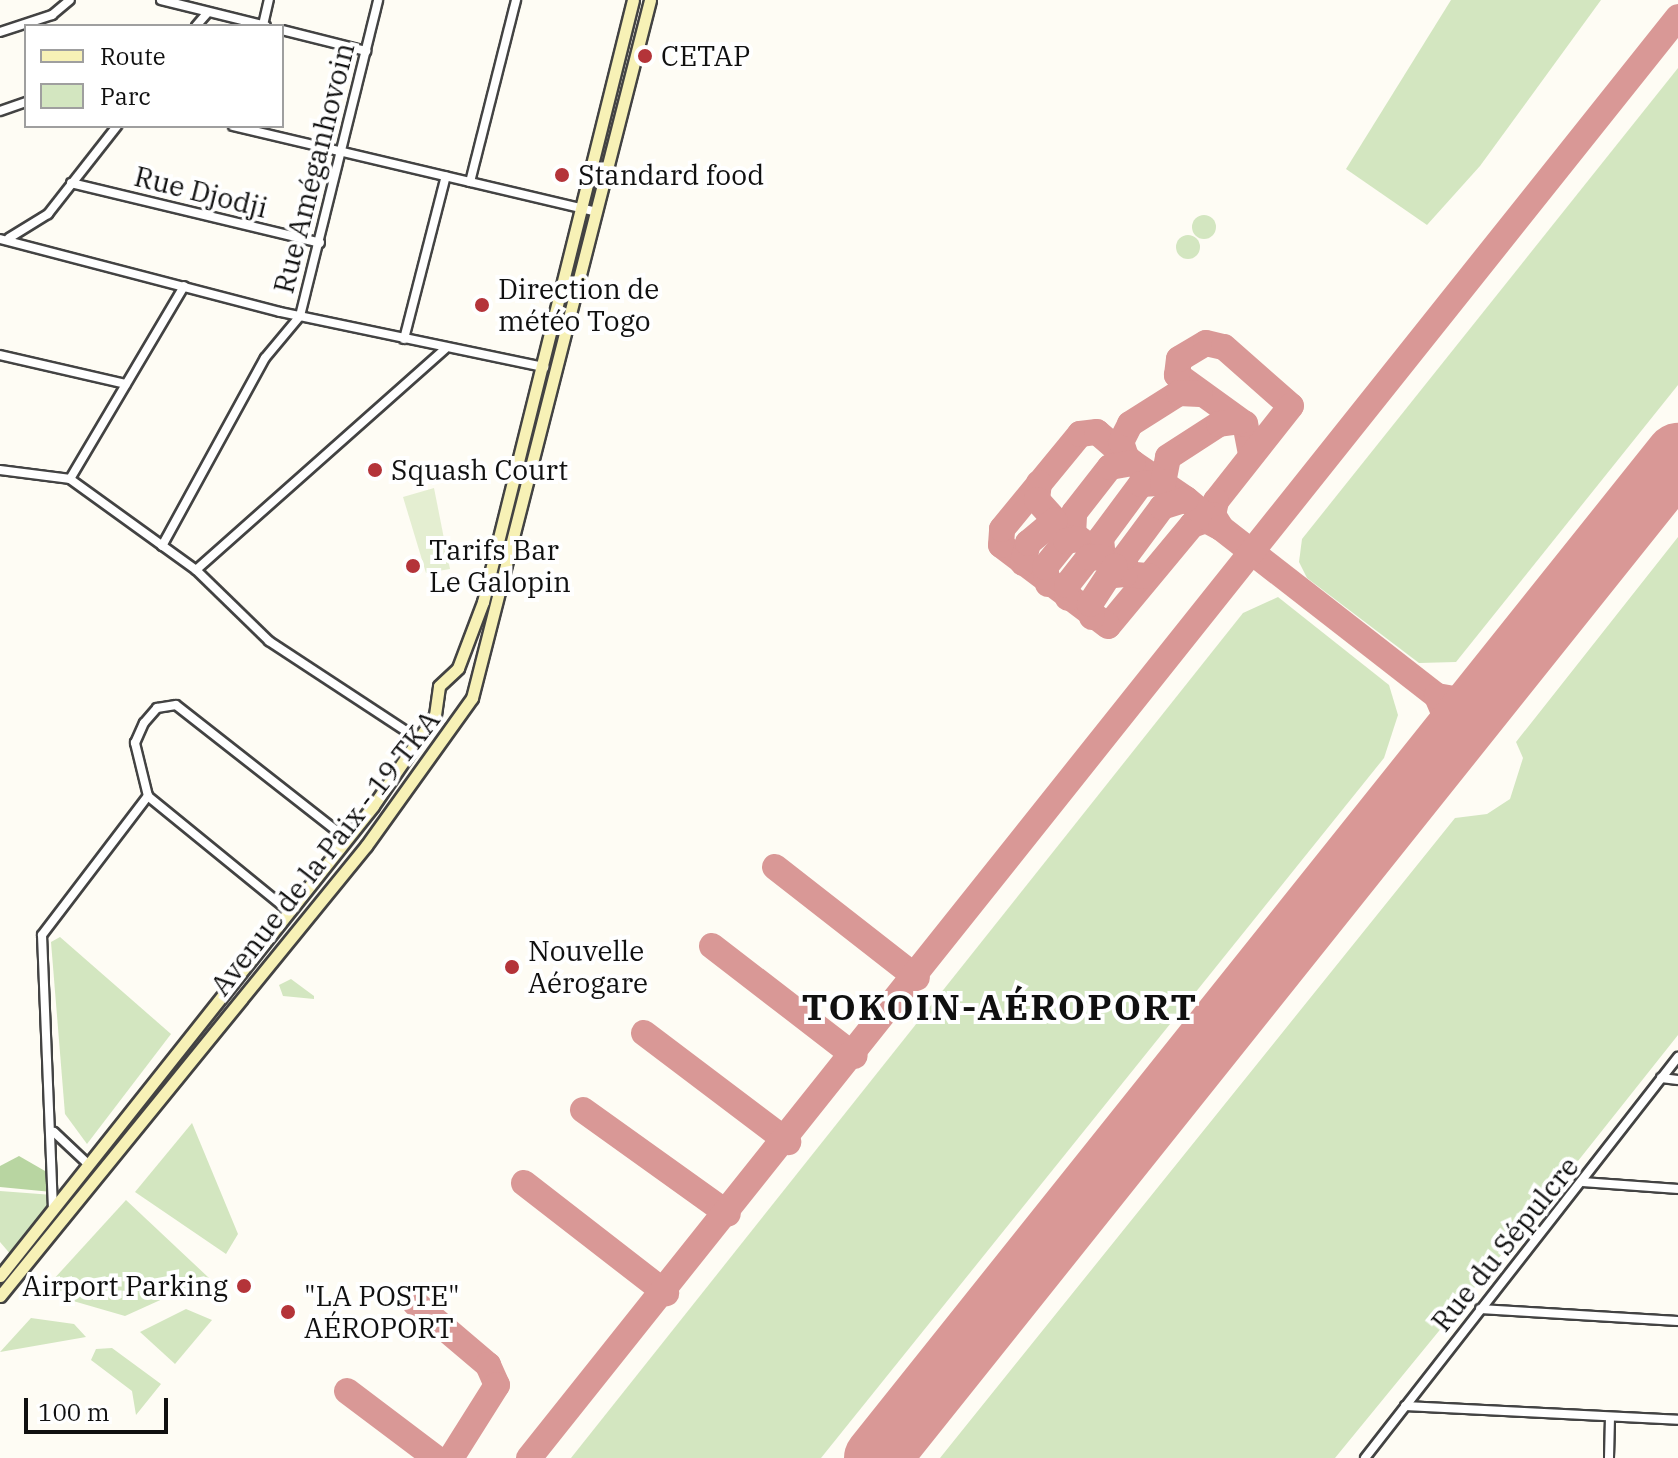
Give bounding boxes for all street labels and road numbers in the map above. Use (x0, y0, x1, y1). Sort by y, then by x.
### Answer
street label: Rue Améganhovoin (267, 39, 361, 297)
street label: Rue Djodji (131, 159, 271, 225)
street label: Avenue de la Paix - 19 TKA (203, 704, 447, 1002)
street label: Rue du Sépulcre (1424, 1150, 1586, 1338)

